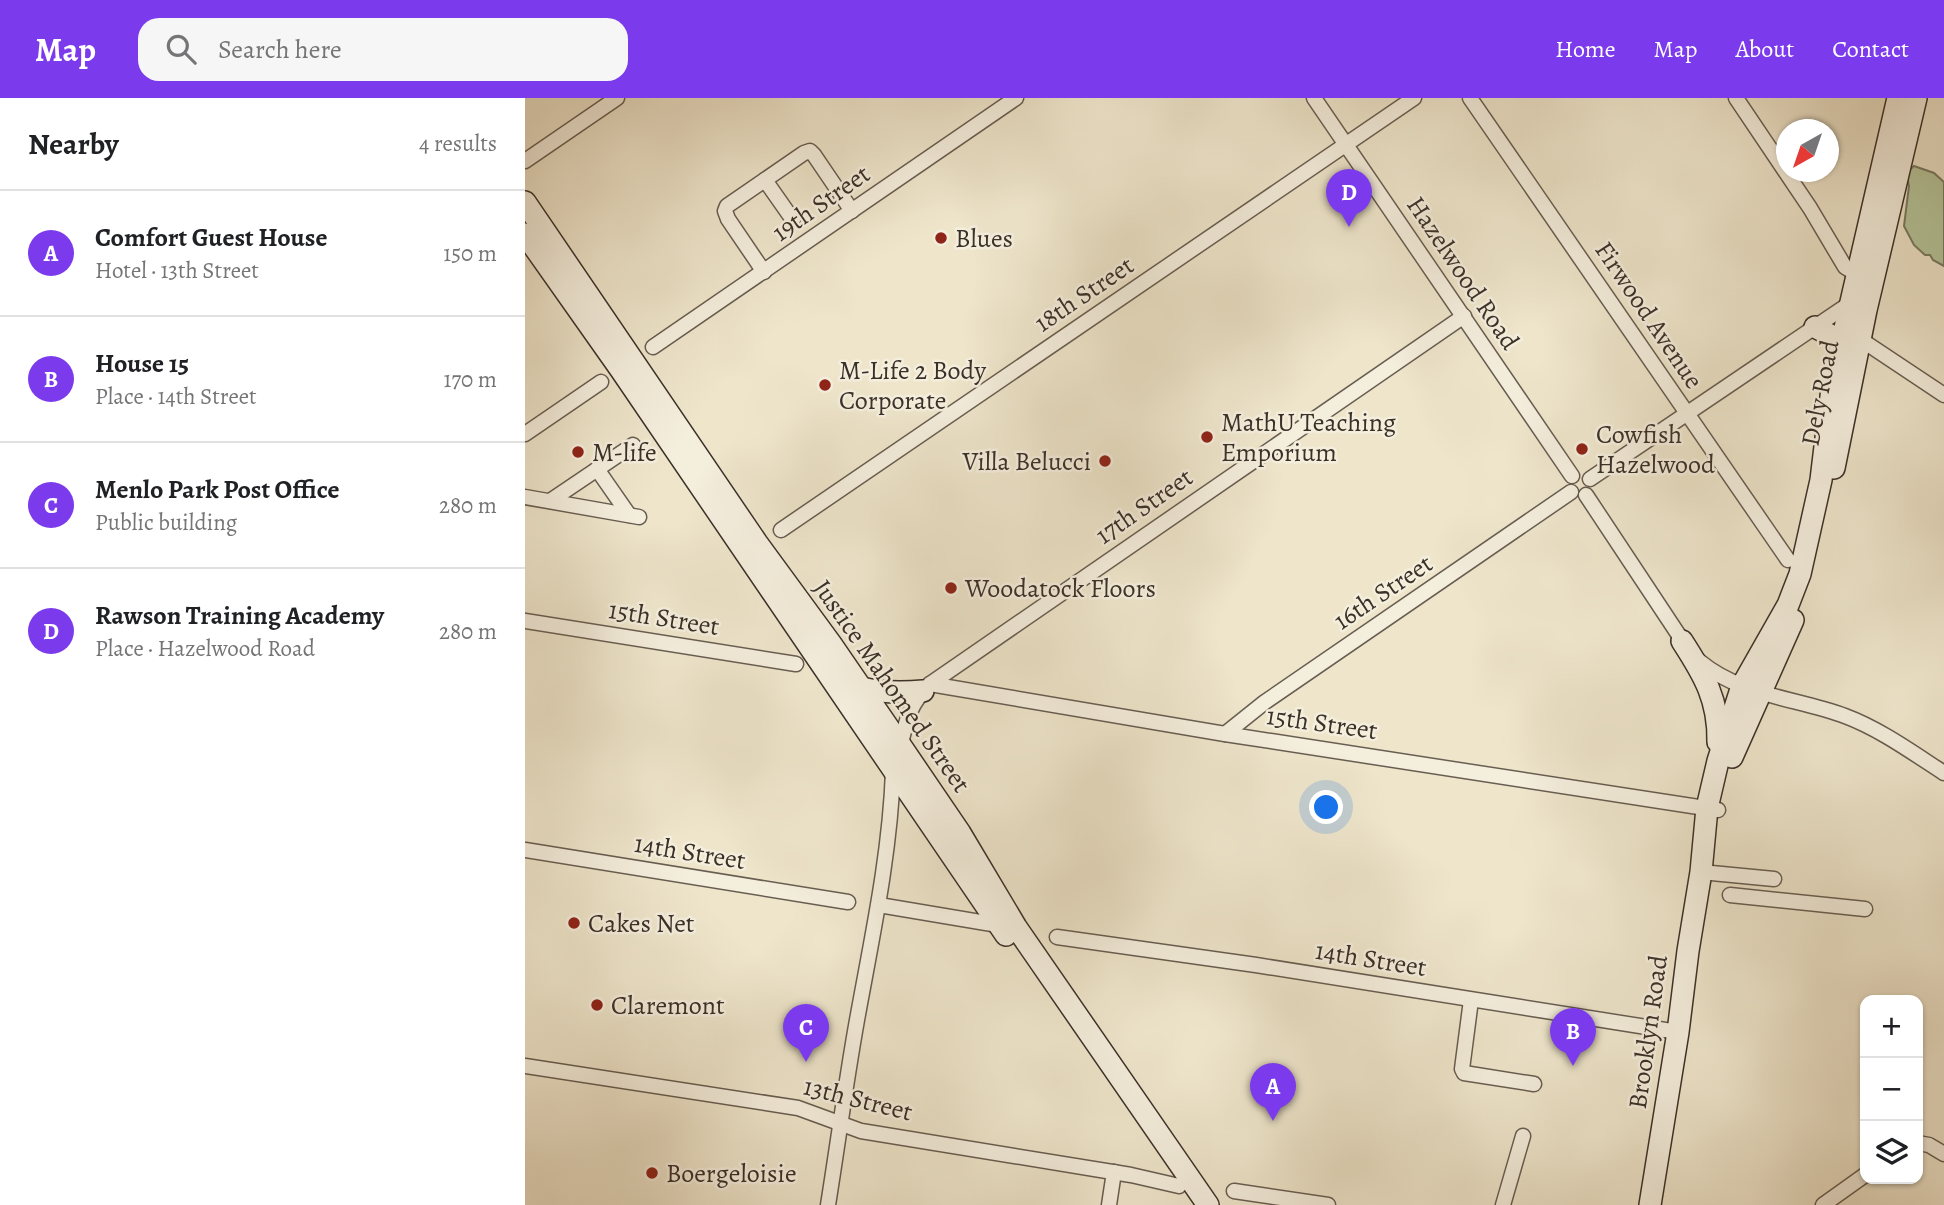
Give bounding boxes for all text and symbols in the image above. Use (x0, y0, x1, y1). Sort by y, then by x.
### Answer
search box (138, 18, 628, 81)
text: Map (35, 27, 96, 72)
icon: search (162, 30, 200, 68)
text: Search here (218, 32, 342, 67)
text: Home (1555, 33, 1616, 65)
text: Map (1654, 33, 1698, 65)
text: About (1736, 33, 1794, 65)
text: Contact (1832, 33, 1909, 65)
north arrow (1776, 119, 1839, 182)
text: Nearby (28, 124, 119, 164)
text: 4 results (419, 128, 497, 159)
street label: 19th Street (765, 156, 877, 250)
pin: D (1326, 169, 1372, 227)
street label: Hazelwood Road (1399, 189, 1527, 357)
text: Comfort Guest House (95, 220, 327, 255)
place label: Blues (955, 221, 1013, 256)
marker: Blues (933, 230, 949, 246)
street label: Firwood Avenue (1587, 234, 1711, 396)
text: A (44, 238, 58, 269)
text: 150 m (443, 238, 497, 269)
street label: 18th Street (1027, 248, 1141, 340)
text: Hotel · 13th Street (95, 255, 259, 286)
street label: Dely Road (1793, 337, 1847, 449)
text: House 15 (95, 346, 189, 381)
place label: M-Life 2 Body Corporate (839, 353, 986, 418)
text: B (44, 364, 58, 395)
text: 170 m (444, 364, 497, 395)
marker: M-Life 2 Body Corporate (817, 377, 833, 393)
text: Place · 14th Street (95, 381, 257, 412)
place label: MathU Teaching Emporium (1221, 405, 1396, 470)
place label: Cowfish Hazelwood (1596, 417, 1715, 482)
marker: MathU Teaching Emporium (1199, 429, 1215, 445)
place label: M-life (592, 435, 657, 470)
marker: Cowfish Hazelwood (1574, 441, 1590, 457)
marker: M-life (570, 444, 586, 460)
place label: Villa Belucci (962, 444, 1091, 479)
marker: Villa Belucci (1097, 453, 1113, 469)
street label: 17th Street (1088, 459, 1200, 552)
text: Menlo Park Post Office (95, 472, 340, 507)
text: C (44, 490, 58, 521)
text: 280 m (439, 490, 497, 521)
text: Public building (95, 507, 237, 538)
street label: 16th Street (1327, 546, 1440, 638)
place label: Woodatock Floors (964, 571, 1156, 606)
street label: Justice Mahomed Street (805, 572, 979, 800)
marker: Woodatock Floors (943, 580, 959, 596)
street label: 15th Street (606, 592, 722, 644)
text: Rawson Training Academy (95, 598, 384, 633)
text: D (43, 616, 59, 647)
text: 280 m (439, 616, 497, 647)
text: Place · Hazelwood Road (95, 633, 315, 664)
street label: 15th Street (1264, 698, 1380, 748)
your location (1309, 790, 1343, 824)
street label: 14th Street (632, 826, 749, 878)
place label: Cakes Net (588, 906, 695, 941)
marker: Cakes Net (566, 915, 582, 931)
street label: 14th Street (1313, 933, 1430, 985)
street label: Brooklyn Road (1620, 953, 1676, 1111)
place label: Claremont (611, 988, 725, 1023)
map controls (1860, 995, 1923, 1184)
button: + (1860, 995, 1923, 1058)
marker: Claremont (589, 997, 605, 1013)
pin: C (783, 1004, 829, 1062)
pin: B (1550, 1008, 1596, 1066)
button: − (1860, 1058, 1923, 1121)
pin: A (1250, 1063, 1296, 1121)
street label: 13th Street (800, 1069, 917, 1130)
button: layers (1860, 1121, 1923, 1184)
place label: Boergeloisie (666, 1156, 797, 1191)
marker: Boergeloisie (644, 1165, 660, 1181)

